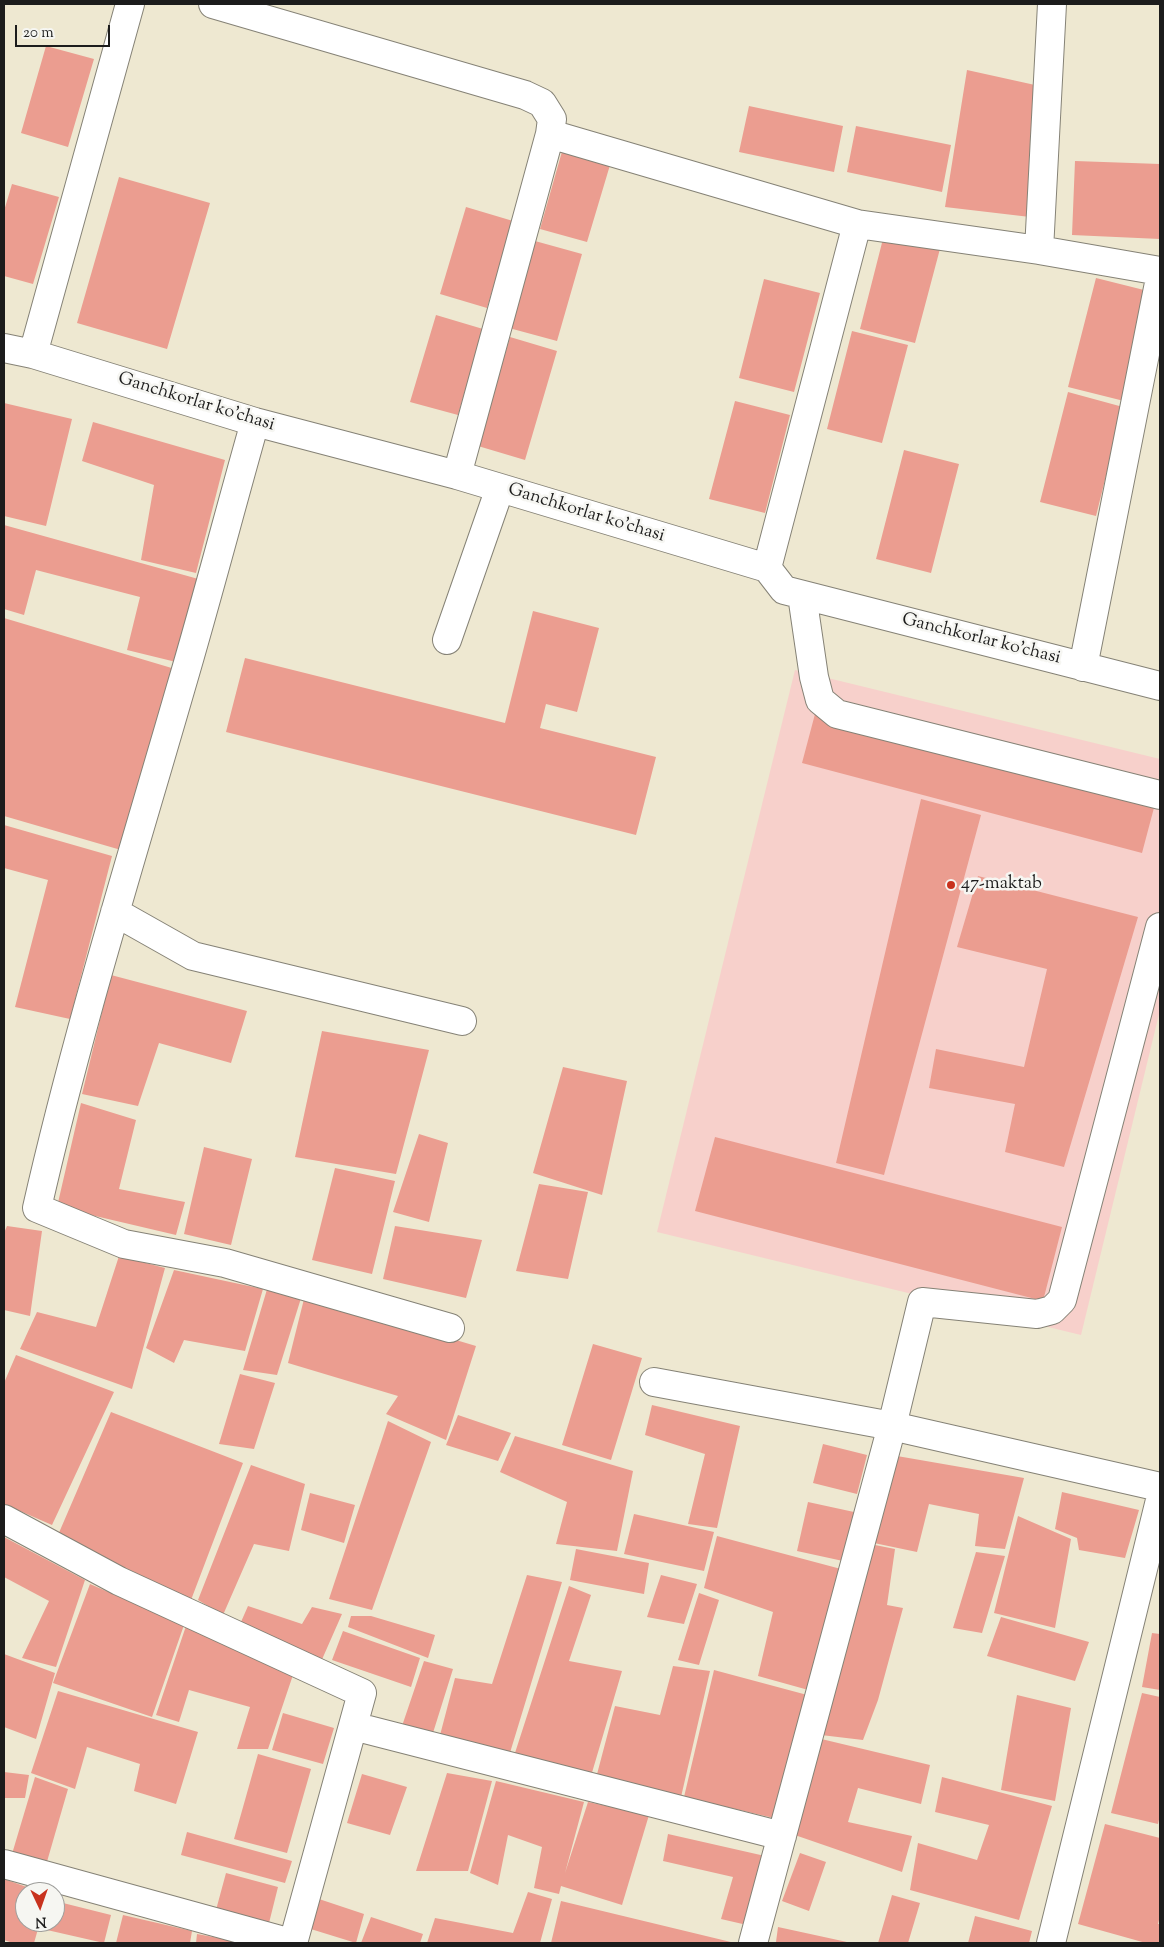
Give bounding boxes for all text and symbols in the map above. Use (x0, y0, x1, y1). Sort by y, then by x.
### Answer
scale bar (18, 15, 112, 47)
text: 20 m (23, 23, 54, 44)
street label: Ganchkorlar ko'chasi (115, 369, 277, 437)
street label: Ganchkorlar ko'chasi (505, 480, 667, 548)
street label: Ganchkorlar ko'chasi (899, 610, 1063, 670)
place label: 47-maktab (961, 874, 1042, 896)
marker: 47-maktab (945, 879, 957, 891)
north arrow (15, 1882, 65, 1932)
text: N (35, 1911, 47, 1931)

